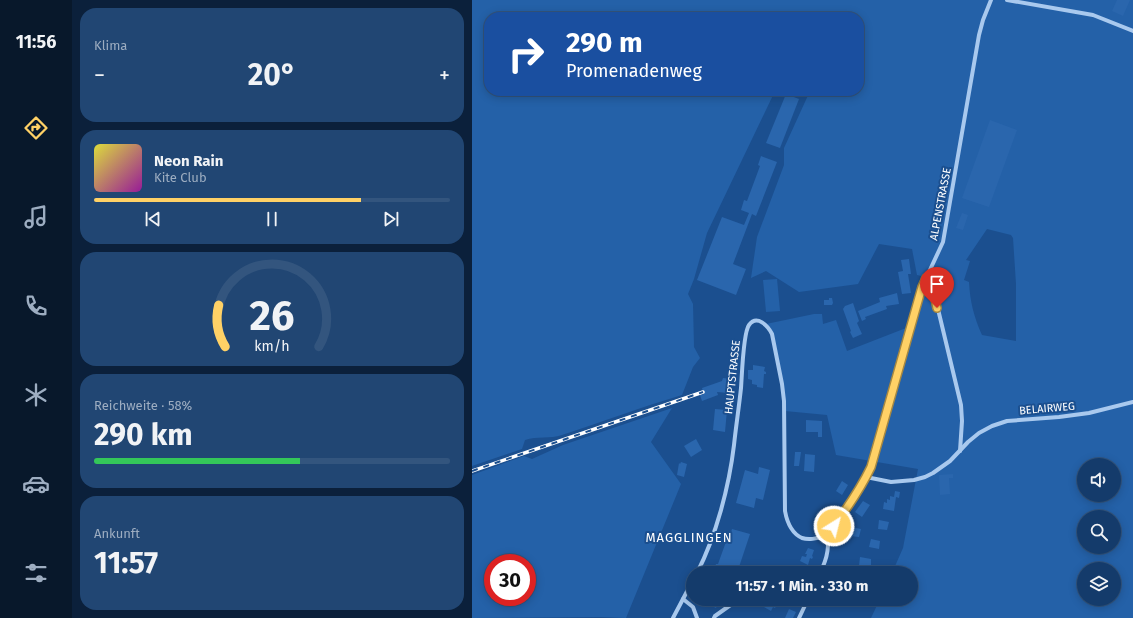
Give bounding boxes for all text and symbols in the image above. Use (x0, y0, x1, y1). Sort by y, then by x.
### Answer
text: 290 m (566, 26, 643, 59)
icon: right (500, 28, 552, 80)
text: 11:56 (16, 31, 56, 53)
text: Klima (94, 38, 127, 53)
text: 20° (248, 57, 296, 93)
text: Promenadenweg (566, 60, 702, 82)
text: − (94, 62, 105, 89)
text: + (439, 62, 450, 89)
icon: directions (22, 114, 50, 142)
text: Neon Rain (154, 152, 223, 170)
street label: ALPENSTRASSE (927, 167, 954, 242)
text: Kite Club (154, 170, 207, 185)
icon: music (22, 203, 50, 231)
icon: previous (142, 208, 164, 230)
icon: pause (261, 208, 283, 230)
icon: next (380, 208, 402, 230)
pin (920, 267, 954, 308)
icon: arrive (926, 273, 948, 295)
text: 26 (250, 291, 294, 341)
icon: phone (22, 292, 50, 320)
text: km/h (254, 338, 290, 355)
street label: HAUPTSTRASSE (722, 339, 743, 415)
icon: climate (22, 381, 50, 409)
text: Reichweite · 58% (94, 398, 192, 413)
street label: BELAIRWEG (1019, 400, 1076, 417)
text: 290 km (94, 417, 193, 453)
map controls (1077, 458, 1121, 606)
button: sound (1077, 458, 1121, 502)
icon: car (22, 470, 50, 498)
position arrow (813, 505, 855, 547)
button: search (1077, 510, 1121, 554)
text: Ankunft (94, 526, 140, 541)
district label: MAGGLINGEN (645, 530, 733, 545)
text: 11:57 (94, 545, 158, 581)
speed limit sign: 30 (484, 554, 536, 606)
icon: filters (22, 559, 50, 587)
button: layers (1077, 562, 1121, 606)
text: 11:57 · 1 Min. · 330 m (736, 577, 868, 595)

